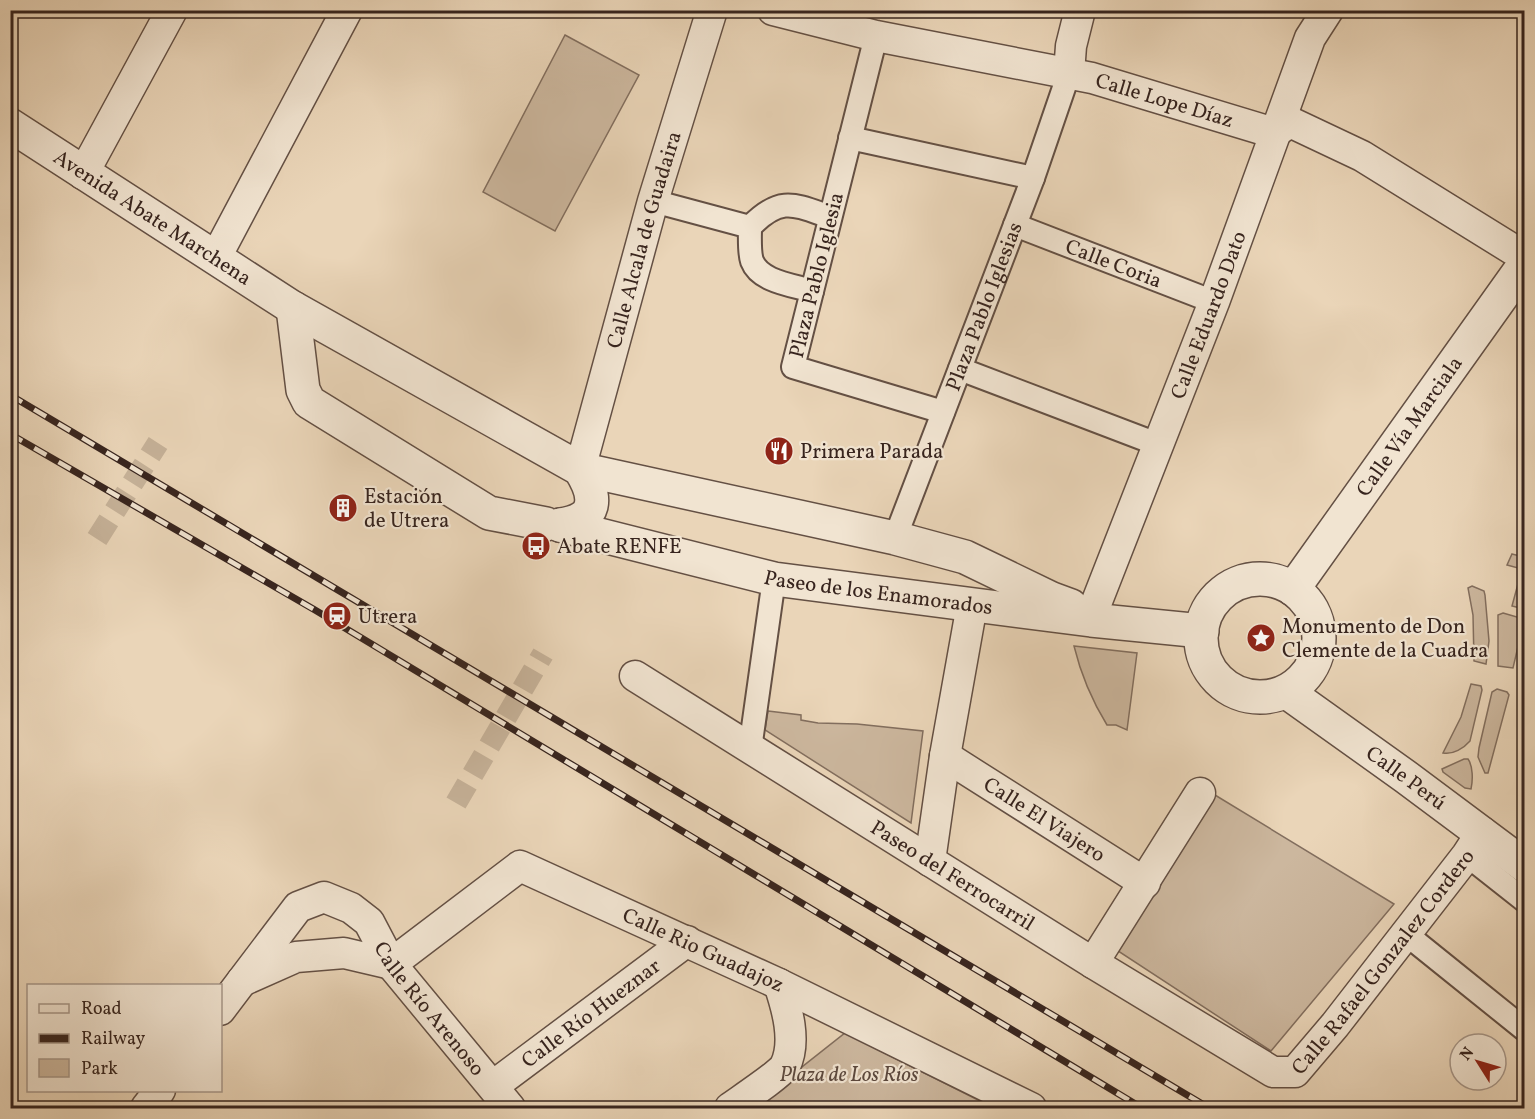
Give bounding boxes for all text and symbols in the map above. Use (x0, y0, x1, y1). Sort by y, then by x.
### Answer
street label: Calle Lope Díaz (1092, 67, 1237, 136)
street label: Calle Alcala de Guadaira (601, 128, 690, 352)
street label: Avenida Abate Marchena (47, 144, 257, 293)
street label: Plaza Pablo Iglesia (783, 189, 852, 361)
street label: Plaza Pablo Iglesias (940, 218, 1031, 396)
street label: Calle Eduardo Dato (1164, 227, 1255, 404)
street label: Calle Coria (1061, 233, 1166, 296)
street label: Calle Vía Marciala (1350, 351, 1470, 503)
restaurant icon: Primera Parada (763, 435, 795, 467)
place label: Primera Parada (800, 438, 944, 467)
place label: Estación de Utrera (364, 483, 450, 536)
building icon: Estación de Utrera (327, 492, 359, 524)
bus stop icon: Abate RENFE (520, 530, 552, 562)
place label: Abate RENFE (557, 533, 682, 562)
street label: Paseo de los Enamorados (760, 564, 994, 623)
station icon: Utrera (321, 600, 353, 632)
place label: Utrera (358, 603, 418, 632)
place label: Monumento de Don Clemente de la Cuadra (1282, 613, 1488, 666)
place icon: Monumento de Don Clemente de la Cuadra (1245, 622, 1277, 654)
street label: Calle Perú (1359, 740, 1452, 818)
street label: Calle El Viajero (977, 771, 1110, 870)
street label: Paseo del Ferrocarril (864, 814, 1040, 939)
street label: Calle Rafael Gonzalez Cordero (1286, 844, 1482, 1082)
street label: Calle Rio Guadajoz (617, 901, 788, 1000)
street label: Calle Río Arenoso (366, 937, 491, 1083)
street label: Calle Río Hueznar (516, 952, 667, 1076)
legend (27, 984, 222, 1092)
text: Road (81, 997, 122, 1022)
text: Railway (81, 1027, 145, 1052)
north arrow (1448, 1032, 1508, 1092)
text: N (1455, 1043, 1480, 1065)
text: Park (81, 1057, 118, 1082)
park label: Plaza de Los Ríos (780, 1061, 919, 1090)

